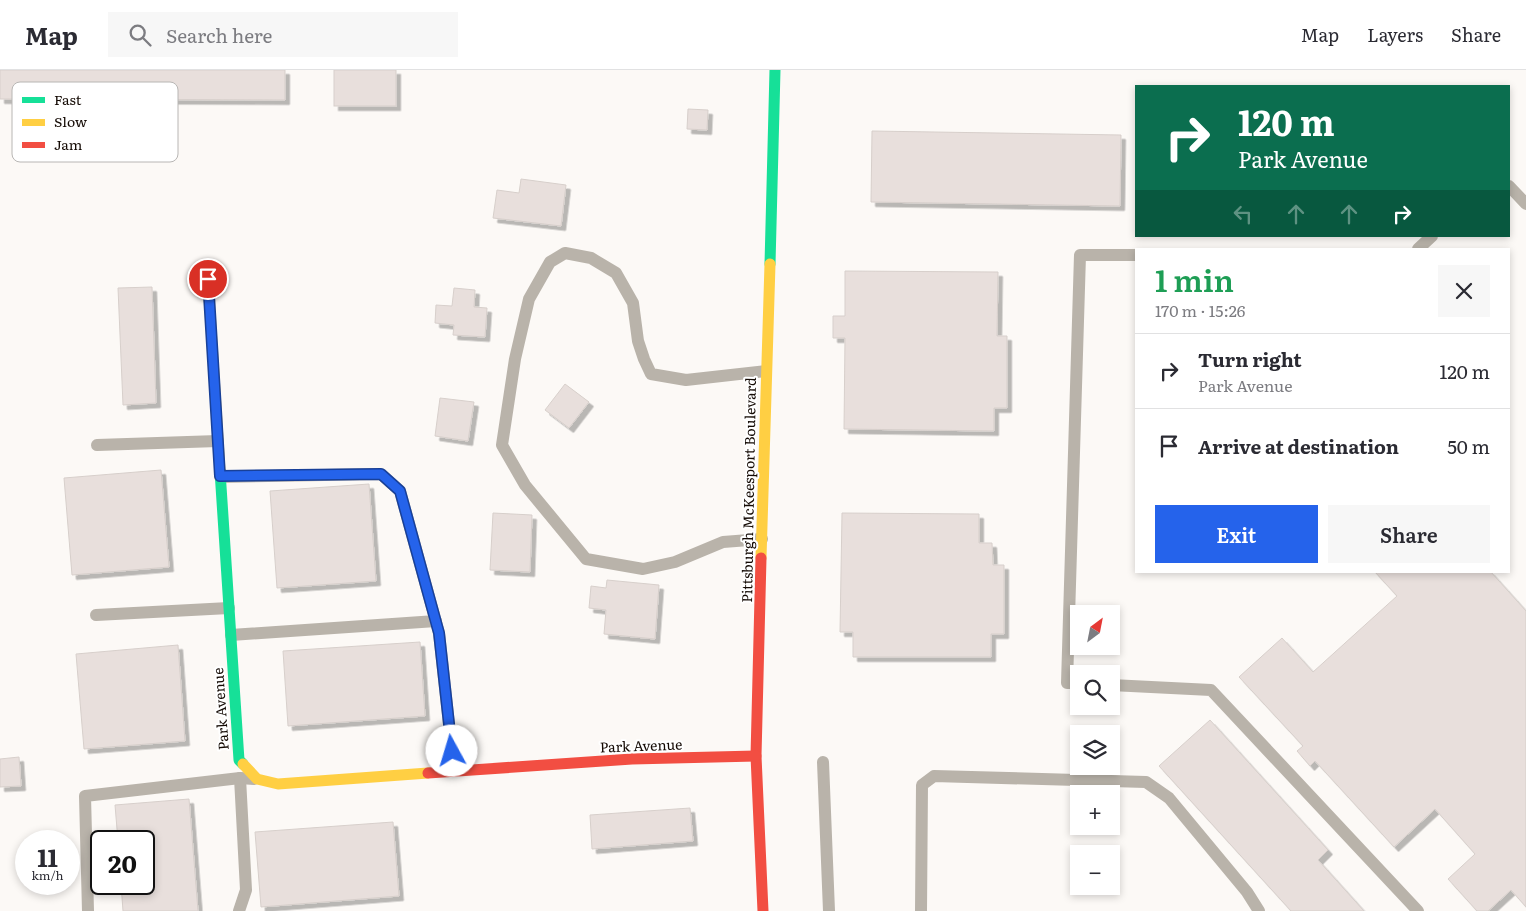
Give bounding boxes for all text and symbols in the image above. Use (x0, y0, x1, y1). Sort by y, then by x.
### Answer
search box (108, 12, 458, 57)
text: Map (25, 17, 78, 52)
icon: search (126, 21, 154, 49)
text: Search here (166, 21, 272, 49)
text: Map (1301, 21, 1339, 48)
text: Layers (1367, 21, 1423, 48)
text: Share (1451, 21, 1501, 48)
legend (12, 82, 178, 162)
text: Fast (54, 89, 82, 109)
text: 120 m (1238, 95, 1335, 147)
icon: right (1155, 105, 1220, 170)
text: Slow (54, 111, 87, 131)
text: Jam (54, 134, 83, 154)
text: Park Avenue (1238, 142, 1368, 175)
icon: left (1229, 200, 1257, 228)
icon: ahead (1282, 200, 1310, 228)
icon: ahead (1335, 200, 1363, 228)
icon: right (1388, 200, 1416, 228)
text: 1 min (1155, 257, 1234, 301)
pin (187, 258, 229, 300)
icon: arrive (194, 265, 222, 293)
button: close (1438, 265, 1490, 317)
text: 170 m · 15:26 (1155, 298, 1245, 322)
text: Turn right (1198, 345, 1302, 373)
icon: right (1155, 357, 1183, 385)
text: 120 m (1439, 357, 1490, 385)
text: Park Avenue (1198, 373, 1292, 397)
street label: Pittsburgh McKeesport Boulevard (736, 377, 760, 603)
icon: arrive (1155, 432, 1183, 460)
text: Arrive at destination (1198, 432, 1399, 460)
text: 50 m (1447, 432, 1490, 460)
button: Exit (1155, 505, 1318, 563)
button: Share (1328, 505, 1490, 563)
north arrow (1070, 605, 1120, 655)
map controls (1070, 605, 1120, 895)
button: search (1070, 665, 1120, 715)
street label: Park Avenue (207, 667, 233, 751)
position arrow (425, 724, 477, 776)
button: layers (1070, 725, 1120, 775)
street label: Park Avenue (599, 734, 683, 756)
button: + (1070, 785, 1120, 835)
speed limit sign: 20 (90, 830, 155, 895)
text: 11 (37, 838, 58, 875)
button: − (1070, 845, 1120, 895)
text: km/h (32, 866, 63, 884)

